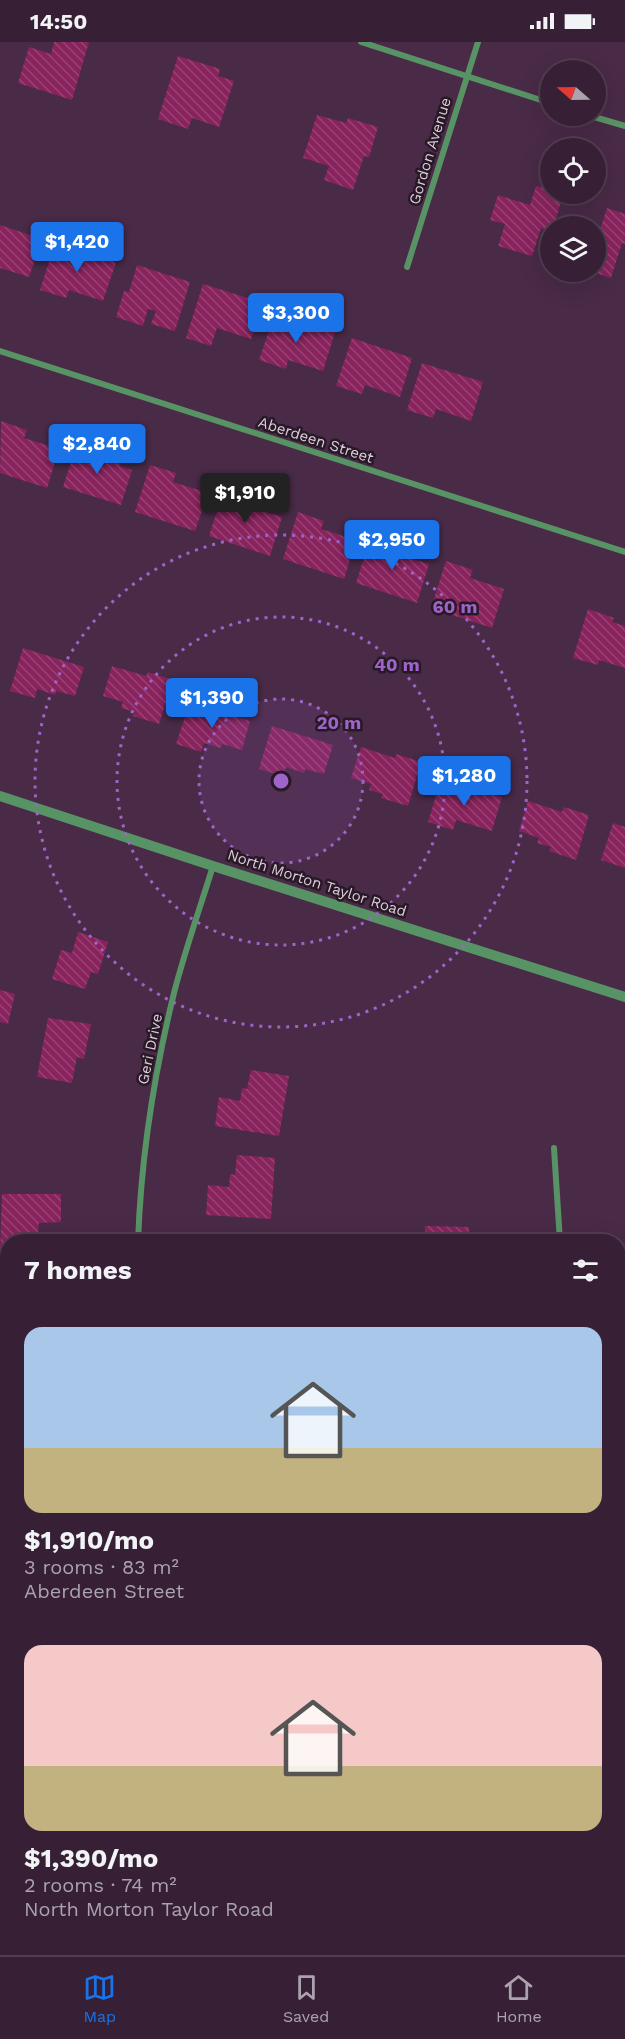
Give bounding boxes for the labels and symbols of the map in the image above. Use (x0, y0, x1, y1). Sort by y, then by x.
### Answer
north arrow (540, 60, 606, 126)
street label: Gordon Avenue (405, 95, 455, 207)
pin: $1,420 (28, 222, 126, 273)
pin: $3,300 (247, 293, 345, 344)
street label: Aberdeen Street (256, 413, 377, 467)
pin: $2,840 (48, 424, 146, 475)
pin: $1,910 (196, 473, 294, 524)
pin: $2,950 (343, 520, 441, 571)
text: 60 m (433, 596, 477, 617)
text: 40 m (374, 654, 420, 675)
pin: $1,390 (163, 678, 261, 729)
text: 20 m (317, 712, 361, 733)
pin: $1,280 (415, 756, 513, 807)
centre of rings (271, 771, 291, 791)
street label: North Morton Taylor Road (225, 845, 409, 921)
street label: Geri Drive (134, 1012, 166, 1086)

